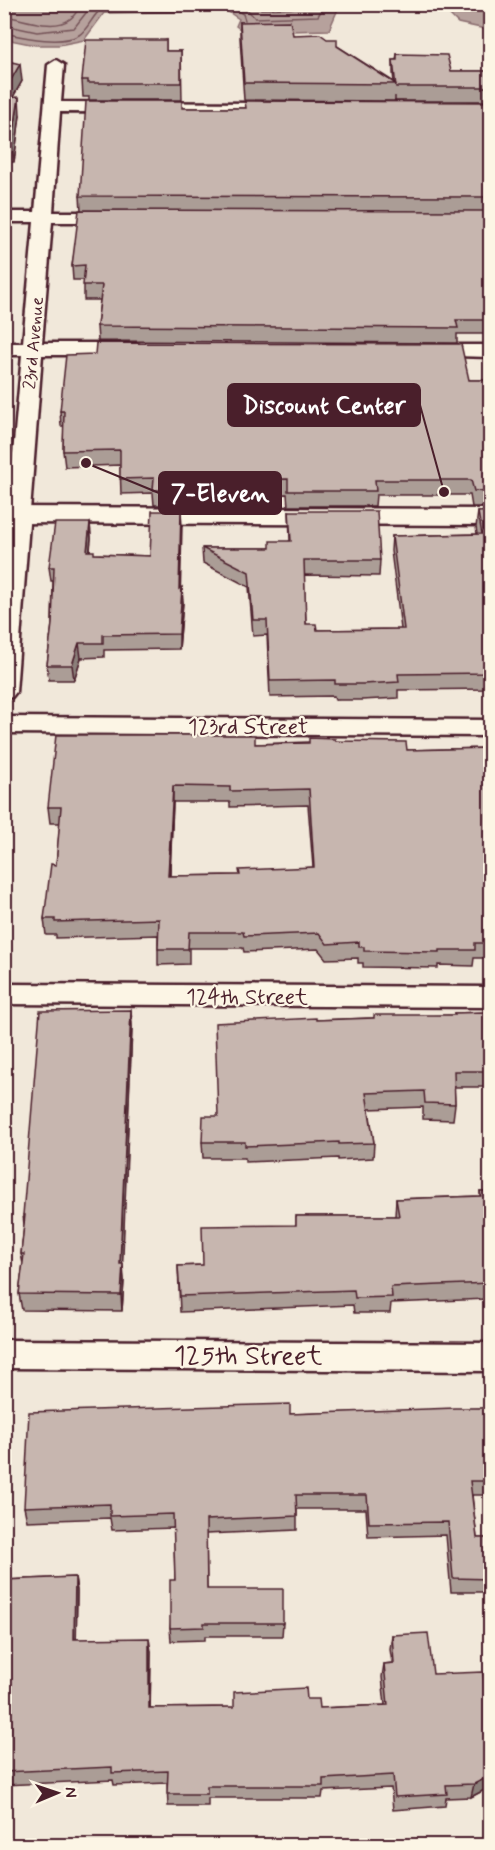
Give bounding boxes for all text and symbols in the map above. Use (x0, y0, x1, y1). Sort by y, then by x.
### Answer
street label: 23rd Avenue (18, 296, 50, 390)
callout: Discount Center (228, 384, 420, 426)
text: Discount Center (242, 391, 407, 422)
callout: 7-Eleven (159, 472, 281, 514)
text: 7-Eleven (171, 479, 270, 510)
street label: 123rd Street (188, 714, 308, 742)
street label: 124th Street (186, 984, 308, 1012)
street label: 125th Street (174, 1339, 322, 1374)
north arrow (27, 1763, 87, 1823)
text: N (60, 1787, 81, 1798)

